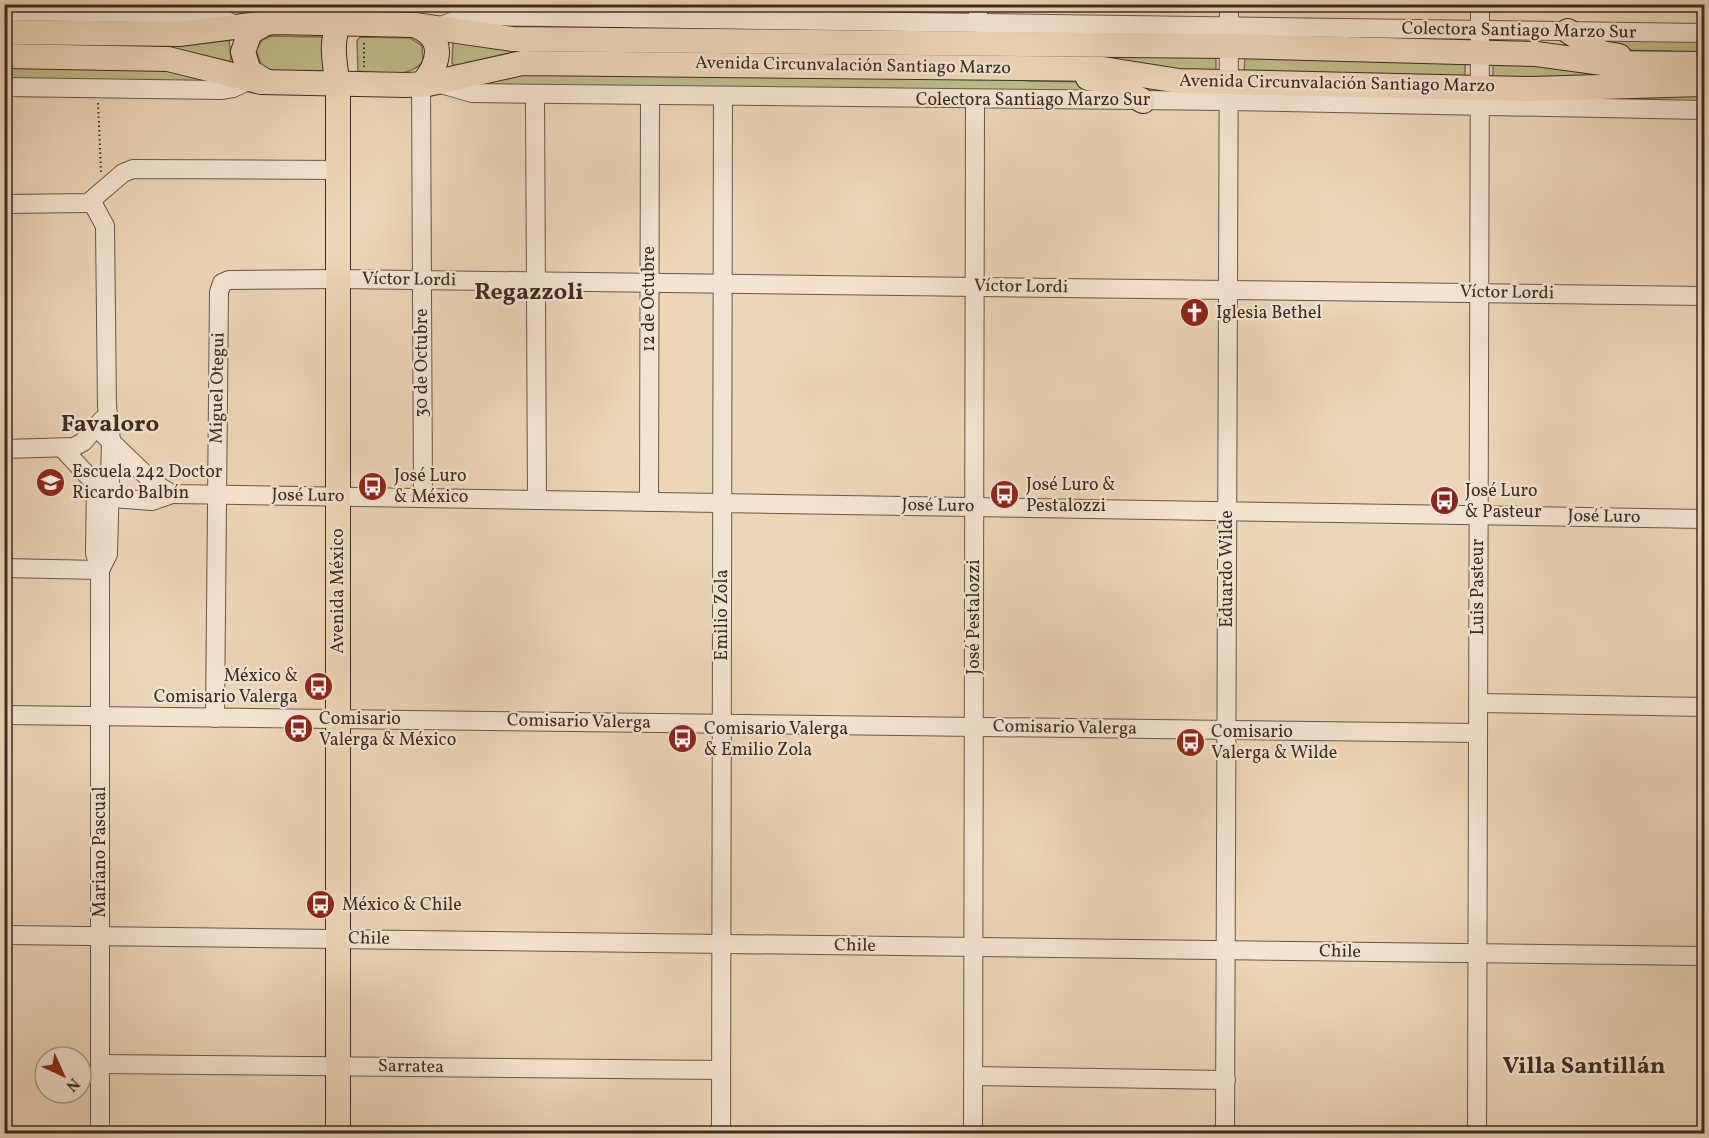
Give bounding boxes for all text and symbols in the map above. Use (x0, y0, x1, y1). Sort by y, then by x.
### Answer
street label: Colectora Santiago Marzo Sur (1401, 16, 1637, 46)
street label: Avenida Circunvalación Santiago Marzo (695, 51, 1011, 81)
street label: Avenida Circunvalación Santiago Marzo (1179, 69, 1495, 99)
street label: Colectora Santiago Marzo Sur (916, 88, 1151, 113)
street label: 12 de Octubre (637, 246, 662, 352)
street label: Víctor Lordi (362, 267, 456, 293)
street label: Víctor Lordi (974, 274, 1068, 300)
district label: Regazzoli (474, 276, 584, 310)
street label: Víctor Lordi (1460, 280, 1554, 306)
church icon: Iglesia Bethel (1179, 297, 1211, 329)
place label: Iglesia Bethel (1216, 301, 1322, 326)
street label: 30 de Octubre (410, 308, 435, 418)
street label: Miguel Otegui (205, 332, 231, 444)
district label: Favaloro (61, 408, 159, 442)
place label: Escuela 242 Doctor Ricardo Balbín (72, 460, 223, 506)
place label: José Luro & México (394, 464, 468, 510)
school or university icon: Escuela 242 Doctor Ricardo Balbín (35, 466, 67, 498)
bus stop icon: José Luro & México (357, 470, 389, 502)
place label: José Luro & Pestalozzi (1026, 473, 1116, 519)
bus stop icon: José Luro & Pestalozzi (989, 479, 1021, 511)
place label: José Luro & Pasteur (1465, 479, 1542, 525)
street label: José Luro (271, 483, 345, 509)
bus stop icon: José Luro & Pasteur (1428, 485, 1460, 517)
street label: José Luro (901, 493, 975, 519)
street label: José Luro (1567, 504, 1641, 530)
street label: Eduardo Wilde (1215, 510, 1240, 628)
street label: Avenida México (326, 528, 351, 654)
street label: Luis Pasteur (1466, 538, 1491, 635)
street label: José Pestalozzi (962, 559, 987, 675)
street label: Emilio Zola (710, 569, 735, 661)
place label: México & Comisario Valerga (154, 664, 298, 710)
bus stop icon: México & Comisario Valerga (303, 670, 335, 702)
place label: Comisario Valerga & México (319, 707, 456, 753)
street label: Comisario Valerga (507, 708, 651, 736)
bus stop icon: Comisario Valerga & México (282, 713, 314, 745)
street label: Comisario Valerga (993, 714, 1137, 742)
place label: Comisario Valerga & Emilio Zola (704, 717, 848, 763)
place label: Comisario Valerga & Wilde (1211, 720, 1337, 766)
bus stop icon: Comisario Valerga & Emilio Zola (667, 723, 699, 755)
bus stop icon: Comisario Valerga & Wilde (1174, 726, 1206, 758)
street label: Mariano Pascual (88, 786, 113, 918)
bus stop icon: México & Chile (305, 889, 337, 921)
place label: México & Chile (342, 893, 462, 918)
street label: Chile (348, 926, 390, 952)
street label: Chile (834, 933, 876, 959)
street label: Chile (1319, 939, 1361, 965)
north arrow (33, 1045, 93, 1105)
district label: Villa Santillán (1502, 1050, 1666, 1084)
street label: Sarratea (378, 1054, 444, 1080)
text: N (60, 1072, 84, 1096)

